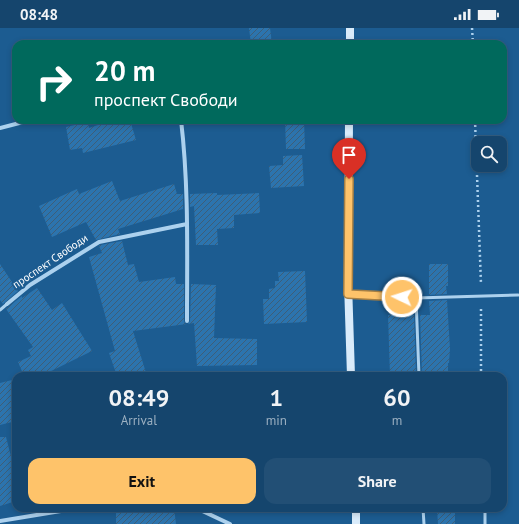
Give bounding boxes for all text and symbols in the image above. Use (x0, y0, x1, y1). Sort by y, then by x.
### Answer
text: 08:48 (20, 5, 58, 24)
text: 20 m (94, 52, 155, 89)
icon: right (28, 56, 80, 108)
text: проспект Свободи (94, 88, 238, 111)
map controls (471, 136, 507, 172)
button: search (471, 136, 507, 172)
pin (332, 138, 366, 179)
icon: arrive (338, 144, 360, 166)
street label: проспект Свободи (10, 231, 90, 291)
position arrow (381, 276, 423, 318)
text: 08:49 (108, 382, 169, 413)
text: 1 (270, 382, 283, 413)
text: 60 (383, 382, 411, 413)
text: Arrival (121, 412, 157, 429)
text: min (266, 412, 287, 429)
text: m (392, 412, 402, 429)
button: Exit (28, 458, 256, 504)
button: Share (264, 458, 491, 504)

